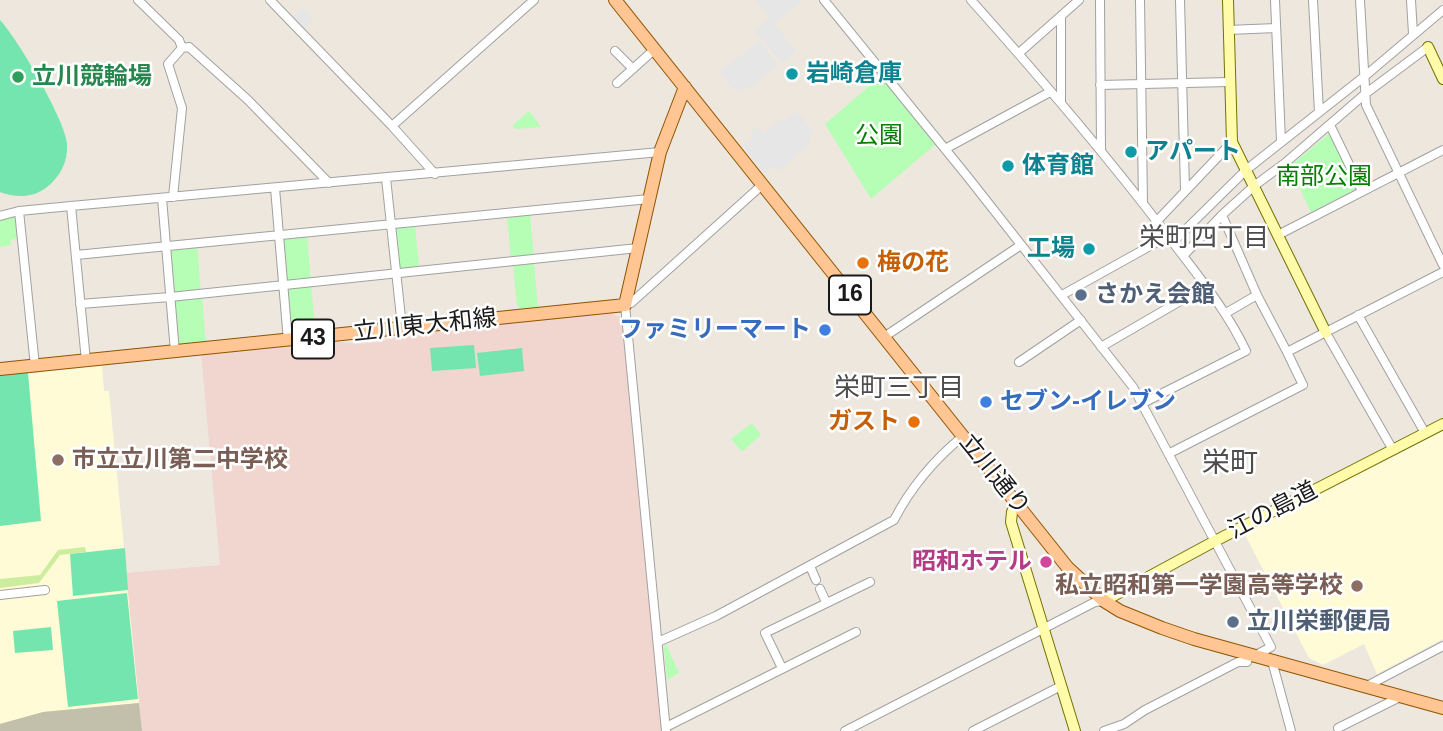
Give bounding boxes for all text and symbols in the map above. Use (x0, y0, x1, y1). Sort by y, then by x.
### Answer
place label: 岩崎倉庫 (806, 60, 902, 88)
place label: 立川競輪場 (32, 63, 152, 91)
marker: 岩崎倉庫 (784, 66, 800, 82)
marker: 立川競輪場 (10, 69, 26, 85)
park label: 公園 (855, 122, 903, 150)
place label: アパート (1145, 138, 1241, 166)
marker: アパート (1123, 144, 1139, 160)
place label: 体育館 (1022, 152, 1094, 180)
marker: 体育館 (1000, 158, 1016, 174)
park label: 南部公園 (1276, 163, 1372, 191)
district label: 栄町四丁目 (1139, 223, 1269, 255)
place label: 工場 (1027, 235, 1075, 263)
marker: 工場 (1081, 241, 1097, 257)
place label: 梅の花 (877, 249, 949, 277)
marker: 梅の花 (855, 255, 871, 271)
road number: 16 (829, 276, 871, 314)
place label: さかえ会館 (1095, 281, 1215, 309)
marker: さかえ会館 (1073, 287, 1089, 303)
street label: 立川東大和線 (352, 304, 498, 348)
place label: ファミリーマート (619, 316, 811, 344)
road number: 43 (292, 320, 334, 358)
marker: ファミリーマート (817, 322, 833, 338)
district label: 栄町三丁目 (834, 373, 964, 405)
place label: セブン-イレブン (1000, 388, 1176, 416)
marker: セブン-イレブン (978, 394, 994, 410)
place label: ガスト (828, 408, 900, 436)
marker: ガスト (906, 414, 922, 430)
street label: 立川通り (953, 429, 1035, 521)
place label: 市立立川第二中学校 (72, 446, 288, 474)
district label: 栄町 (1202, 447, 1258, 481)
marker: 市立立川第二中学校 (50, 452, 66, 468)
street label: 江の島道 (1224, 476, 1322, 546)
place label: 昭和ホテル (912, 548, 1032, 576)
marker: 昭和ホテル (1038, 554, 1054, 570)
place label: 私立昭和第一学園高等学校 (1055, 572, 1343, 600)
marker: 私立昭和第一学園高等学校 (1349, 578, 1365, 594)
place label: 立川栄郵便局 (1247, 608, 1391, 636)
marker: 立川栄郵便局 (1225, 614, 1241, 630)

